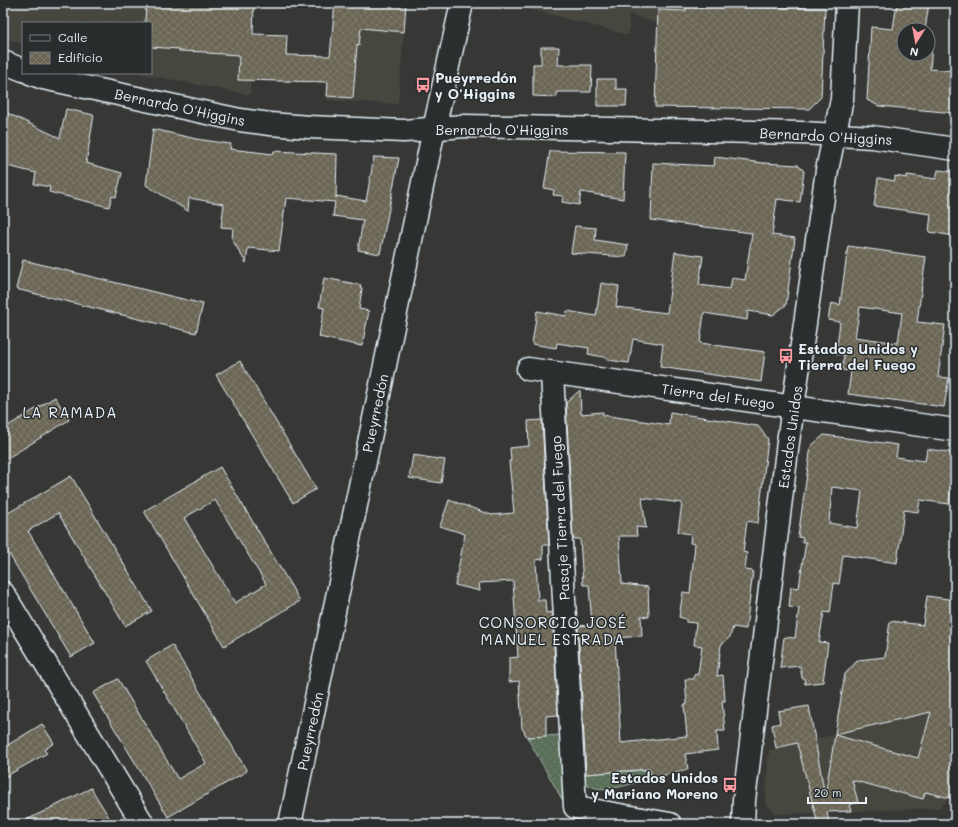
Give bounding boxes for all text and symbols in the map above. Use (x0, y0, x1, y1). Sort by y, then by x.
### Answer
legend (22, 22, 152, 74)
north arrow (896, 22, 936, 62)
text: Calle (58, 29, 88, 45)
text: N (908, 44, 920, 60)
text: Edificio (58, 49, 102, 65)
place label: Pueyrredón y O'Higgins (435, 68, 517, 103)
bus stop icon: Pueyrredón y O'Higgins (414, 76, 432, 94)
street label: Bernardo O'Higgins (113, 84, 247, 130)
street label: Bernardo O'Higgins (435, 120, 569, 139)
street label: Bernardo O'Higgins (759, 123, 893, 149)
place label: Estados Unidos y Tierra del Fuego (798, 339, 918, 374)
bus stop icon: Estados Unidos y Tierra del Fuego (777, 347, 795, 365)
street label: Pueyrredón (357, 372, 393, 454)
street label: Tierra del Fuego (660, 379, 776, 413)
street label: Estados Unidos (773, 384, 807, 490)
district label: LA RAMADA (22, 402, 118, 422)
street label: Pasaje Tierra del Fuego (546, 435, 574, 601)
district label: CONSORCIO JOSÉ MANUEL ESTRADA (479, 612, 627, 649)
street label: Pueyrredón (292, 690, 328, 772)
place label: Estados Unidos y Mariano Moreno (591, 768, 718, 803)
bus stop icon: Estados Unidos y Mariano Moreno (721, 776, 739, 794)
scale bar (808, 779, 866, 805)
text: 20 m (814, 784, 842, 800)

